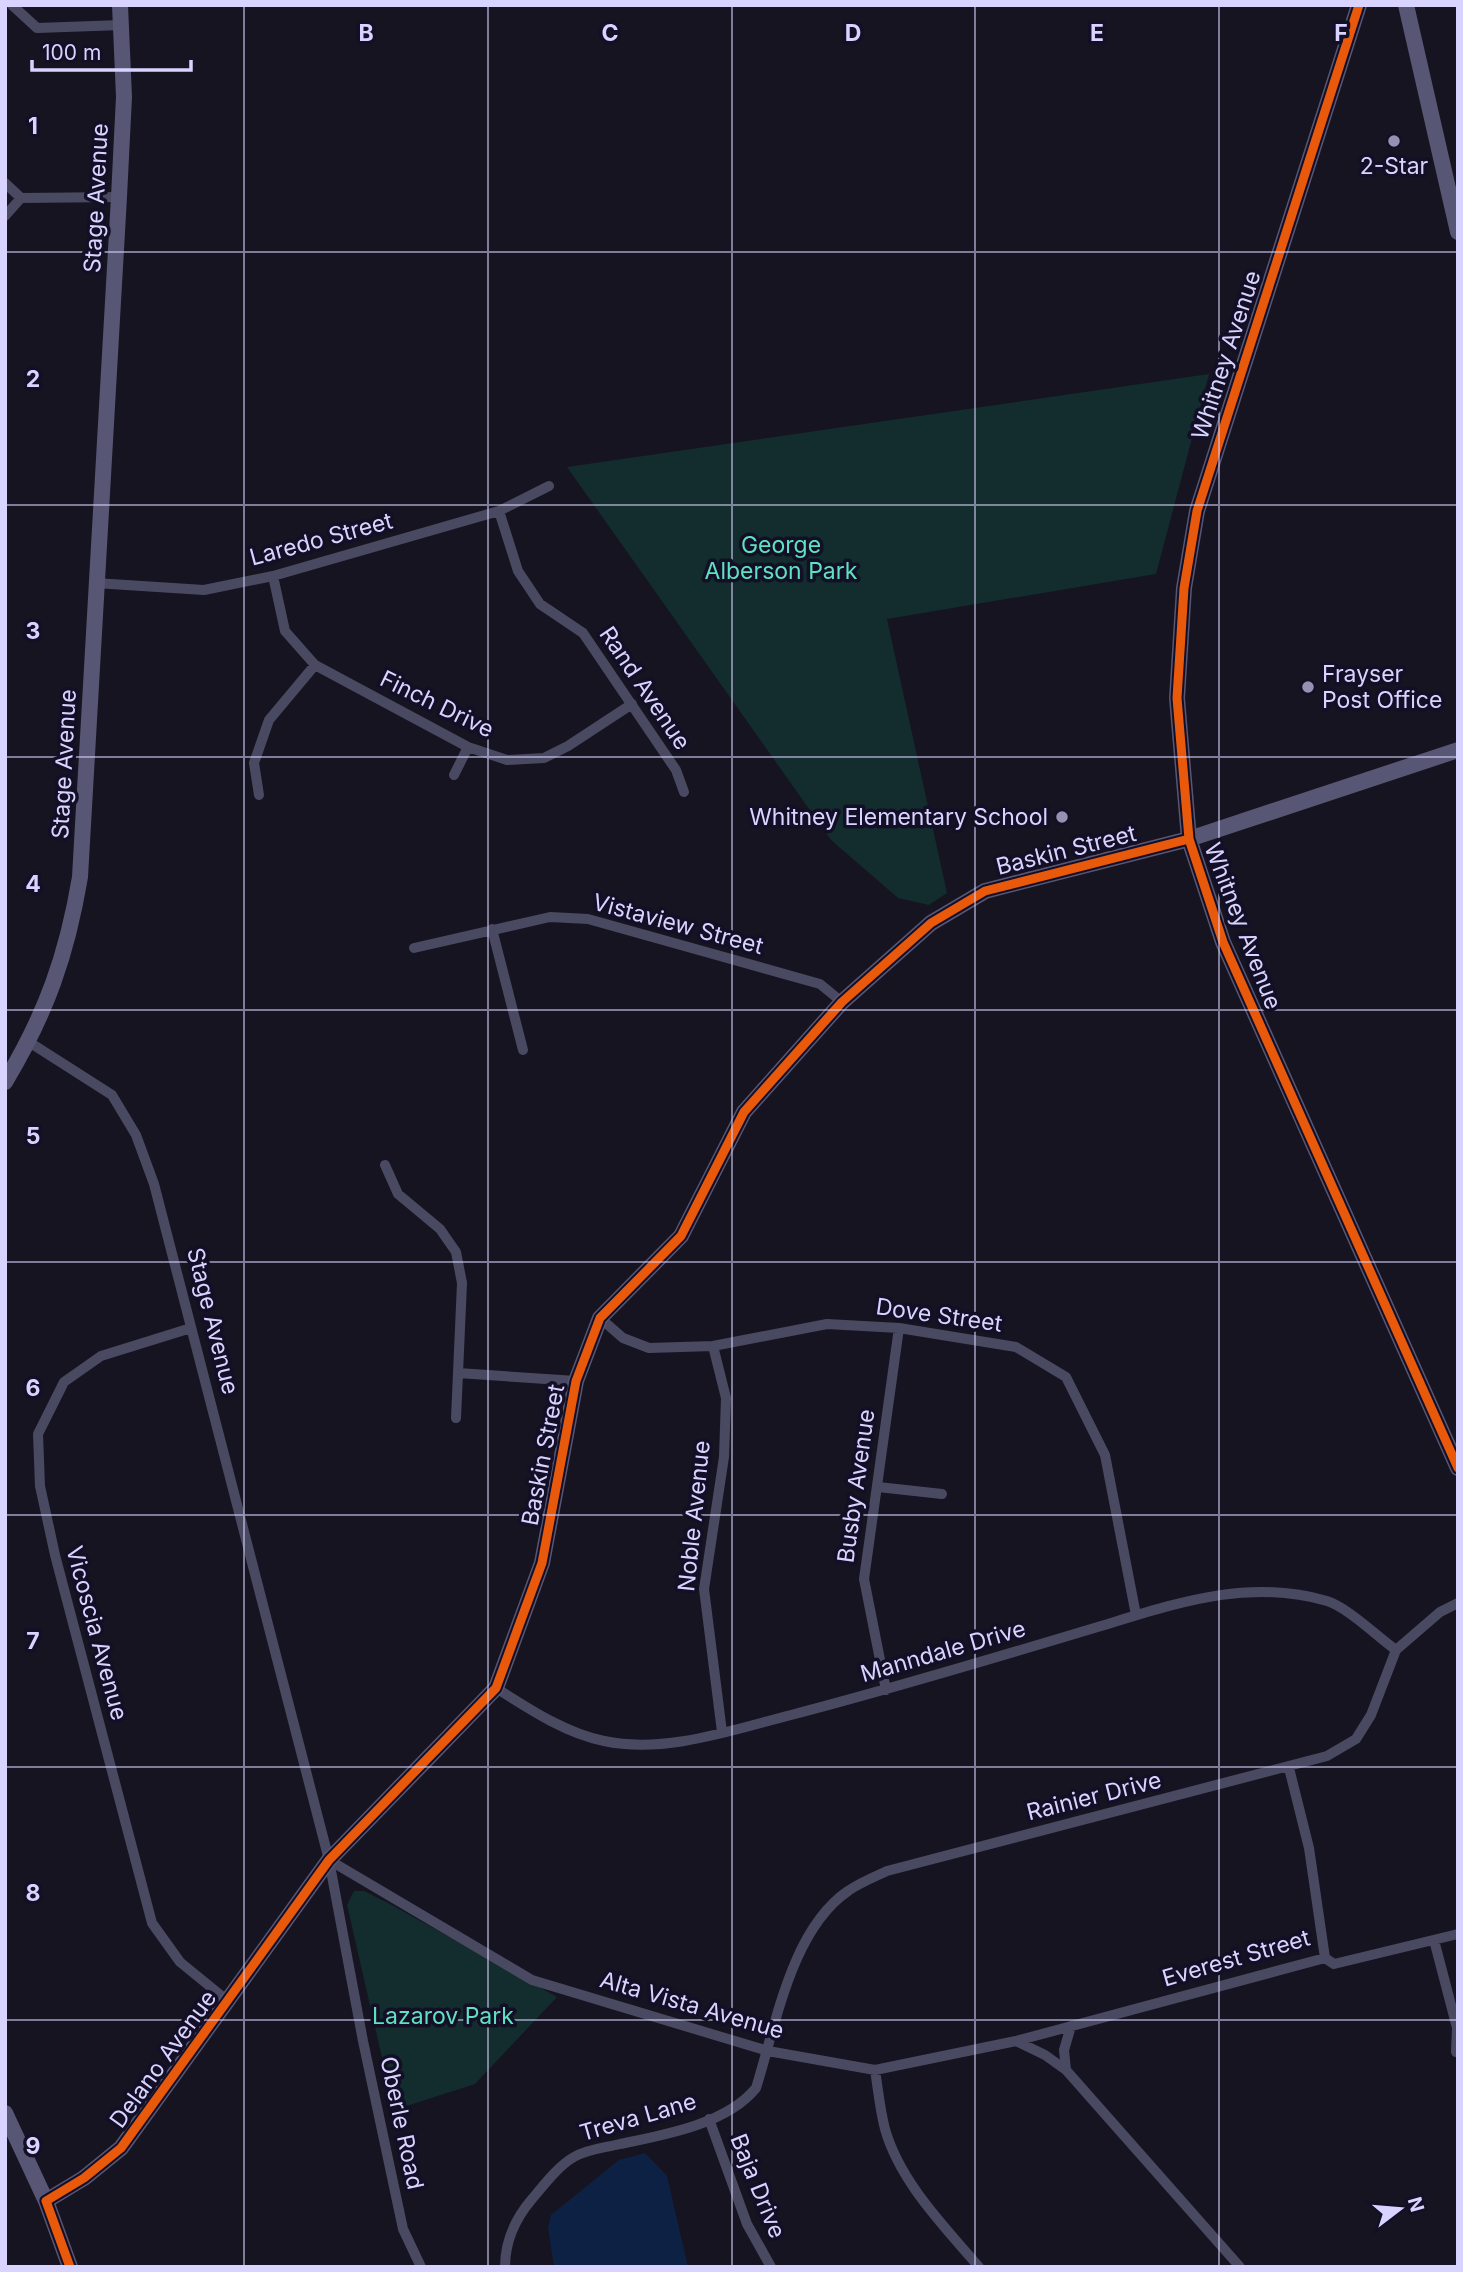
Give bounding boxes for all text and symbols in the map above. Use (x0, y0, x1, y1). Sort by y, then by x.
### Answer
text: B (358, 19, 374, 47)
text: C (601, 19, 619, 47)
text: D (845, 19, 861, 47)
text: E (1090, 19, 1104, 47)
text: F (1334, 19, 1348, 47)
scale bar (32, 28, 191, 72)
text: 100 m (42, 40, 101, 65)
text: 1 (28, 112, 38, 140)
street label: Stage Avenue (78, 122, 114, 274)
marker: 2-Star (1386, 133, 1402, 149)
place label: 2-Star (1360, 152, 1429, 180)
street label: Whitney Avenue (1185, 267, 1267, 443)
text: 2 (26, 365, 40, 393)
street label: Laredo Street (246, 506, 396, 572)
park label: George Alberson Park (705, 531, 858, 585)
text: 3 (26, 617, 40, 645)
street label: Rand Avenue (594, 621, 696, 755)
place label: Frayser Post Office (1322, 660, 1442, 714)
street label: Finch Drive (376, 664, 498, 744)
marker: Frayser Post Office (1300, 679, 1316, 695)
street label: Stage Avenue (46, 688, 82, 840)
place label: Whitney Elementary School (749, 803, 1048, 831)
marker: Whitney Elementary School (1054, 809, 1070, 825)
street label: Baskin Street (993, 819, 1139, 881)
street label: Whitney Avenue (1198, 839, 1288, 1013)
text: 4 (25, 870, 41, 898)
street label: Vistaview Street (590, 888, 767, 960)
text: 5 (26, 1122, 40, 1150)
street label: Stage Avenue (181, 1245, 245, 1397)
street label: Dove Street (874, 1292, 1004, 1338)
text: 6 (26, 1374, 40, 1402)
street label: Baskin Street (516, 1382, 570, 1528)
street label: Busby Avenue (831, 1407, 881, 1565)
street label: Noble Avenue (672, 1439, 716, 1593)
street label: Vicoscia Avenue (60, 1543, 134, 1723)
street label: Manndale Drive (857, 1614, 1029, 1688)
text: 7 (26, 1627, 40, 1655)
street label: Rainier Drive (1024, 1766, 1164, 1826)
text: 8 (26, 1879, 40, 1907)
street label: Everest Street (1159, 1923, 1314, 1992)
street label: Alta Vista Avenue (597, 1965, 787, 2045)
street label: Delano Avenue (104, 1985, 222, 2133)
park label: Lazarov Park (372, 2002, 514, 2030)
street label: Oberle Road (374, 2054, 430, 2192)
street label: Treva Lane (577, 2087, 699, 2147)
street label: Baja Drive (724, 2130, 792, 2242)
text: 9 (26, 2132, 40, 2160)
north arrow (1365, 2174, 1435, 2244)
text: N (1403, 2194, 1429, 2215)

